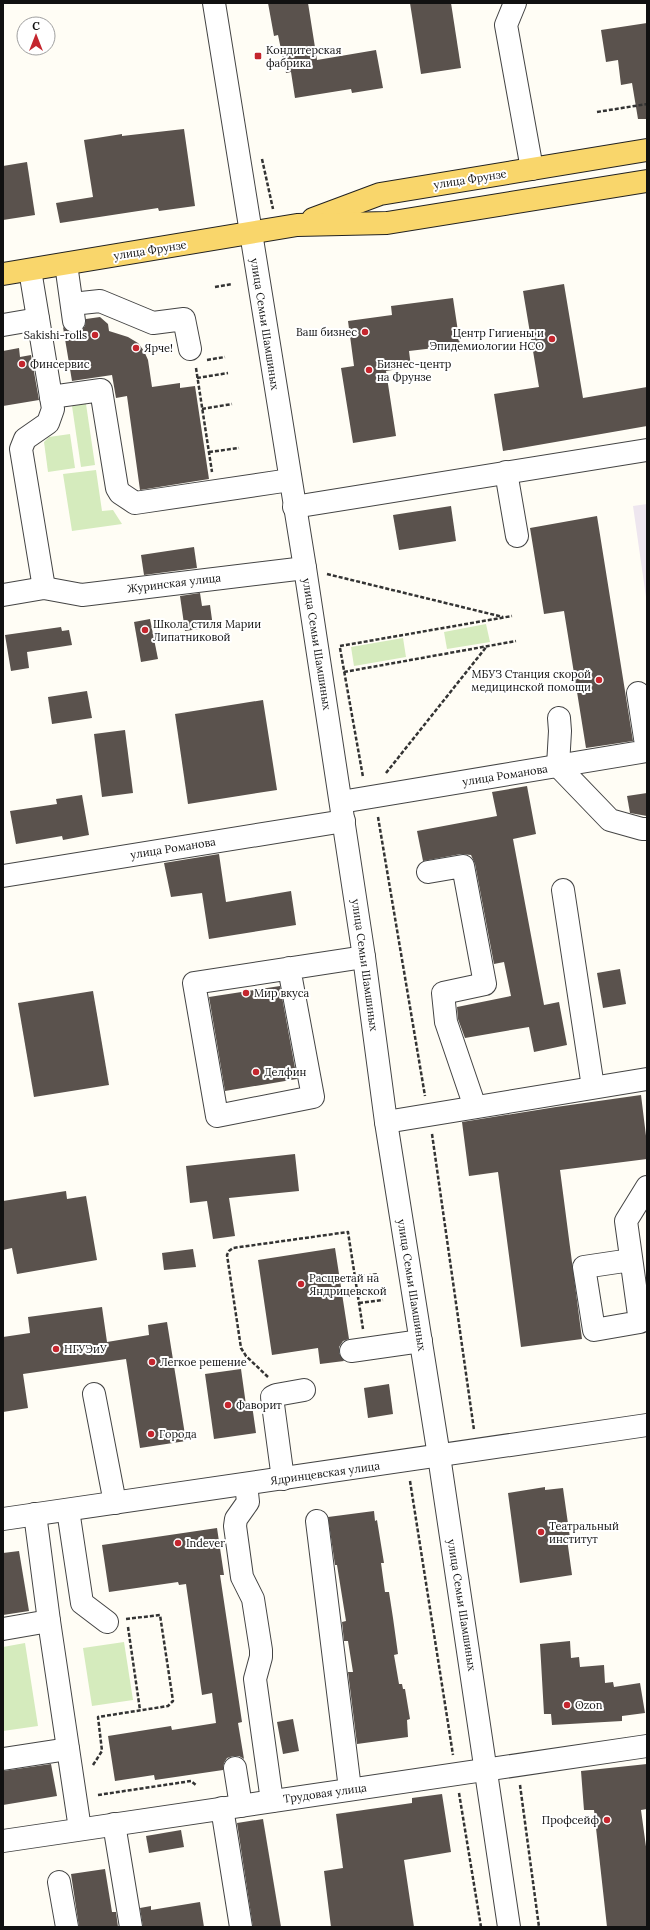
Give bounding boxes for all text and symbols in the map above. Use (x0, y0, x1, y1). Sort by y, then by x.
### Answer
north arrow (16, 16, 56, 56)
text: С (32, 19, 40, 33)
place label: Кондитерская фабрика (266, 43, 341, 70)
marker: Кондитерская фабрика (253, 51, 263, 61)
street label: улица Фрунзе (433, 166, 508, 192)
street label: улица Фрунзе (113, 237, 188, 263)
street label: улица Семьи Шамшиных (248, 257, 282, 391)
place label: Ваш бизнес (296, 325, 357, 339)
place label: Центр Гигиены и Эпидемиологии НСО (429, 326, 544, 353)
marker: Ваш бизнес (360, 327, 370, 337)
place label: Sakishi-rolls (24, 328, 87, 342)
marker: Sakishi-rolls (90, 330, 100, 340)
marker: Центр Гигиены и Эпидемиологии НСО (547, 334, 557, 344)
place label: Ярче! (144, 341, 173, 355)
marker: Ярче! (131, 343, 141, 353)
place label: Финсервис (30, 357, 90, 371)
place label: Бизнес-центр на Фрунзе (377, 357, 452, 384)
marker: Финсервис (17, 359, 27, 369)
marker: Бизнес-центр на Фрунзе (364, 365, 374, 375)
street label: Журинская улица (126, 570, 222, 596)
street label: улица Семьи Шамшиных (300, 577, 334, 711)
place label: Школа стиля Марии Липатниковой (153, 617, 261, 644)
marker: Школа стиля Марии Липатниковой (140, 625, 150, 635)
place label: МБУЗ Станция скорой медицинской помощи (471, 667, 591, 694)
marker: МБУЗ Станция скорой медицинской помощи (594, 675, 604, 685)
street label: улица Романова (461, 761, 549, 789)
street label: улица Романова (129, 834, 217, 862)
street label: улица Семьи Шамшиных (349, 898, 381, 1032)
place label: Мир вкуса (254, 986, 310, 1000)
marker: Мир вкуса (241, 988, 251, 998)
place label: Делфин (264, 1065, 307, 1079)
marker: Делфин (251, 1067, 261, 1077)
street label: улица Семьи Шамшиных (395, 1218, 429, 1352)
place label: Расцветай на Яндрицевской (309, 1271, 387, 1298)
marker: Расцветай на Яндрицевской (296, 1279, 306, 1289)
place label: НГУЭиУ (64, 1342, 107, 1356)
marker: НГУЭиУ (51, 1344, 61, 1354)
place label: Легкое решение (160, 1355, 247, 1369)
marker: Легкое решение (147, 1357, 157, 1367)
place label: Фаворит (236, 1398, 282, 1412)
marker: Фаворит (223, 1400, 233, 1410)
place label: Города (159, 1427, 197, 1441)
marker: Города (146, 1429, 156, 1439)
street label: Ядринцевская улица (269, 1458, 381, 1488)
place label: Театральный институт (549, 1519, 619, 1546)
marker: Театральный институт (536, 1527, 546, 1537)
place label: Indever (186, 1536, 225, 1550)
marker: Indever (173, 1538, 183, 1548)
street label: улица Семьи Шамшиных (445, 1538, 479, 1672)
place label: Ozon (575, 1698, 603, 1712)
marker: Ozon (562, 1700, 572, 1710)
street label: Трудовая улица (282, 1780, 368, 1806)
place label: Профсейф (542, 1813, 599, 1827)
marker: Профсейф (602, 1815, 612, 1825)

